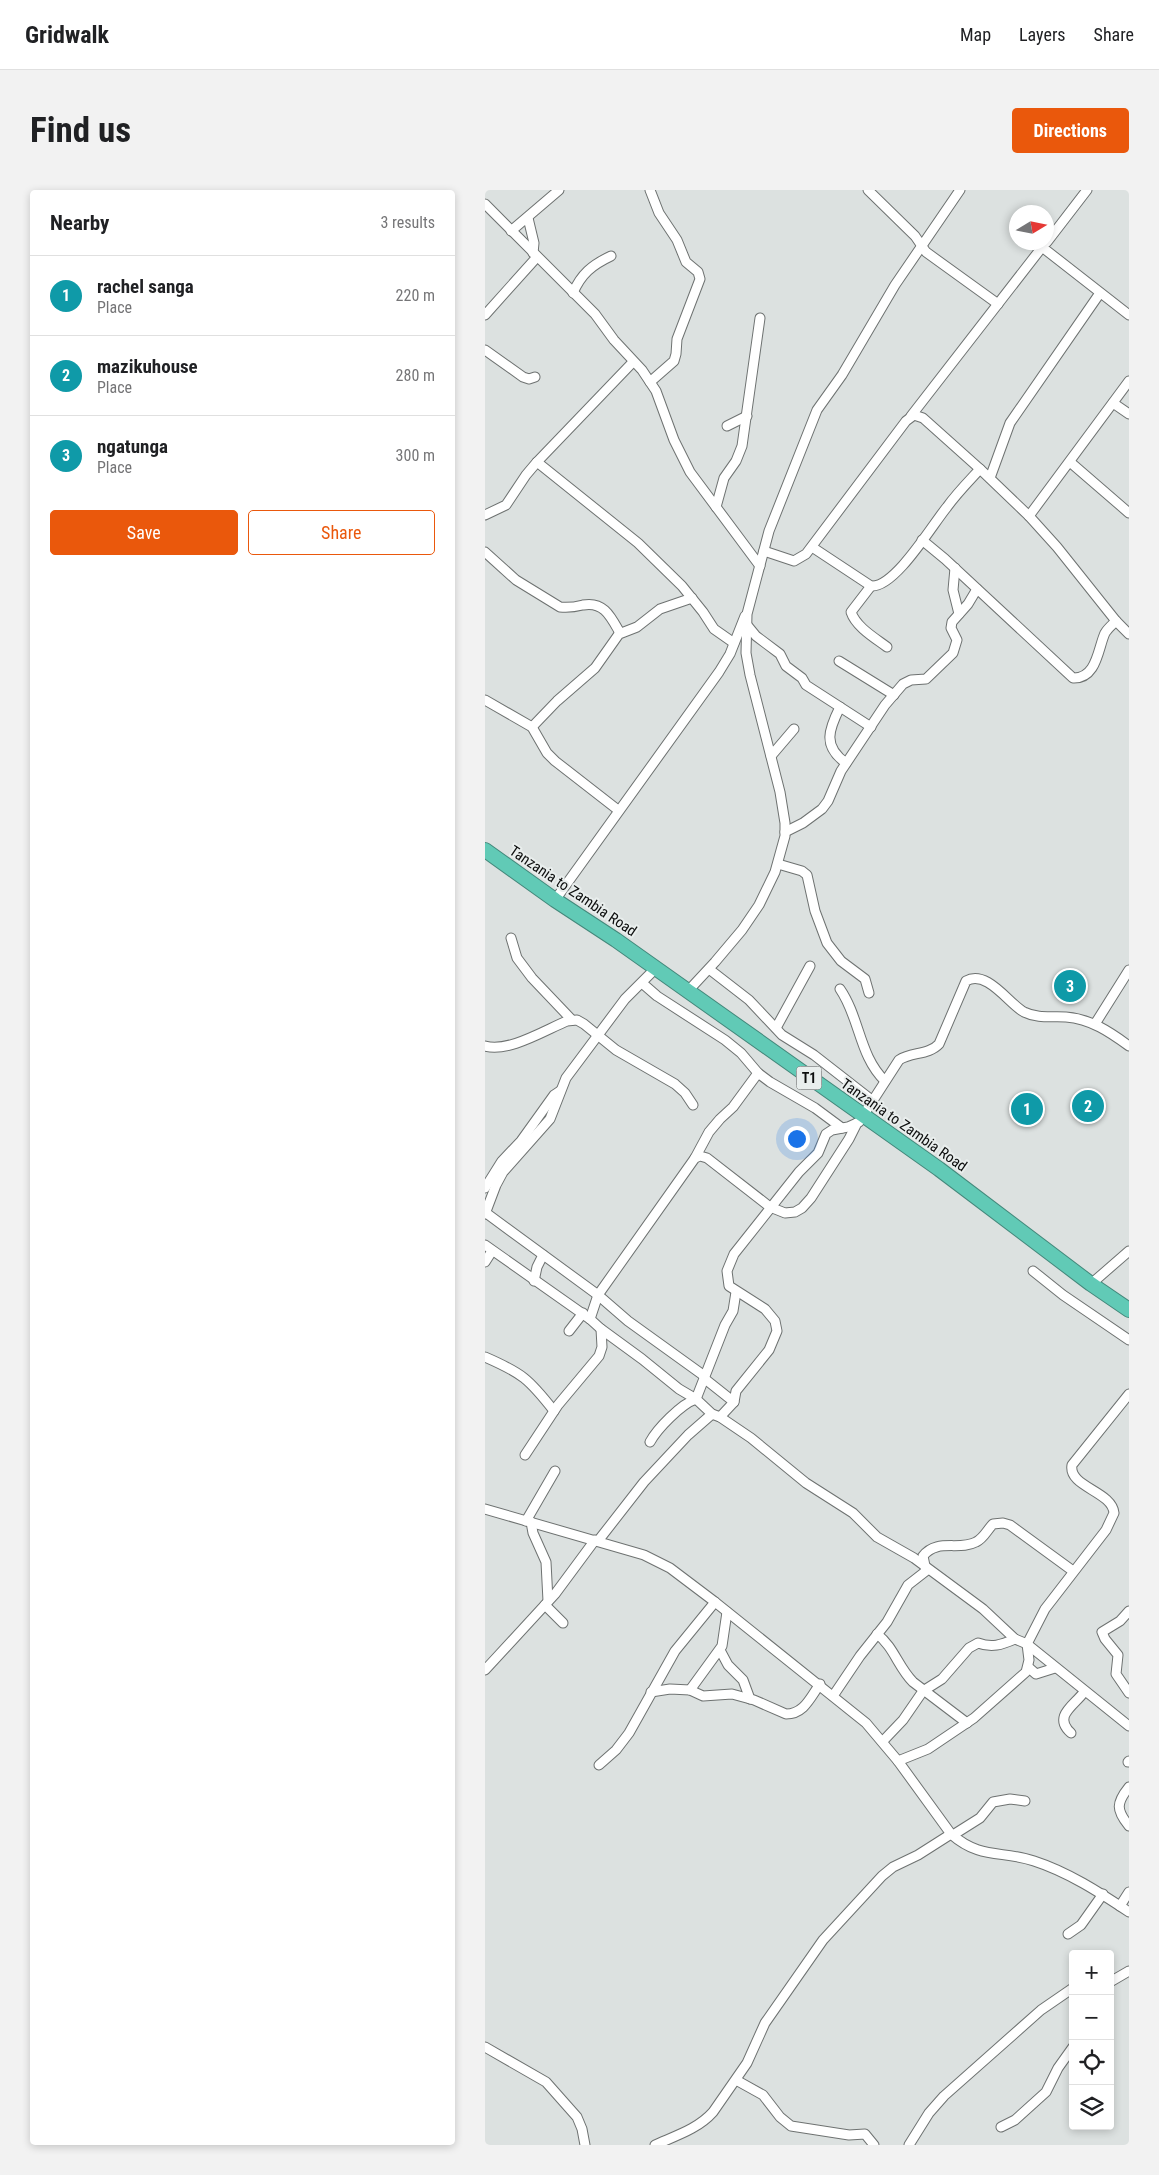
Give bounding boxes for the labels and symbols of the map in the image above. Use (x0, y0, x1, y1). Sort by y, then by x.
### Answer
north arrow (1009, 205, 1054, 250)
street label: Tanzania to Zambia Road (506, 842, 640, 940)
pin: 3 (1054, 967, 1086, 1005)
road number: T1 (797, 1066, 821, 1090)
street label: Tanzania to Zambia Road (838, 1075, 970, 1175)
pin: 2 (1072, 1087, 1104, 1125)
pin: 1 (1011, 1090, 1043, 1128)
your location (784, 1126, 810, 1152)

